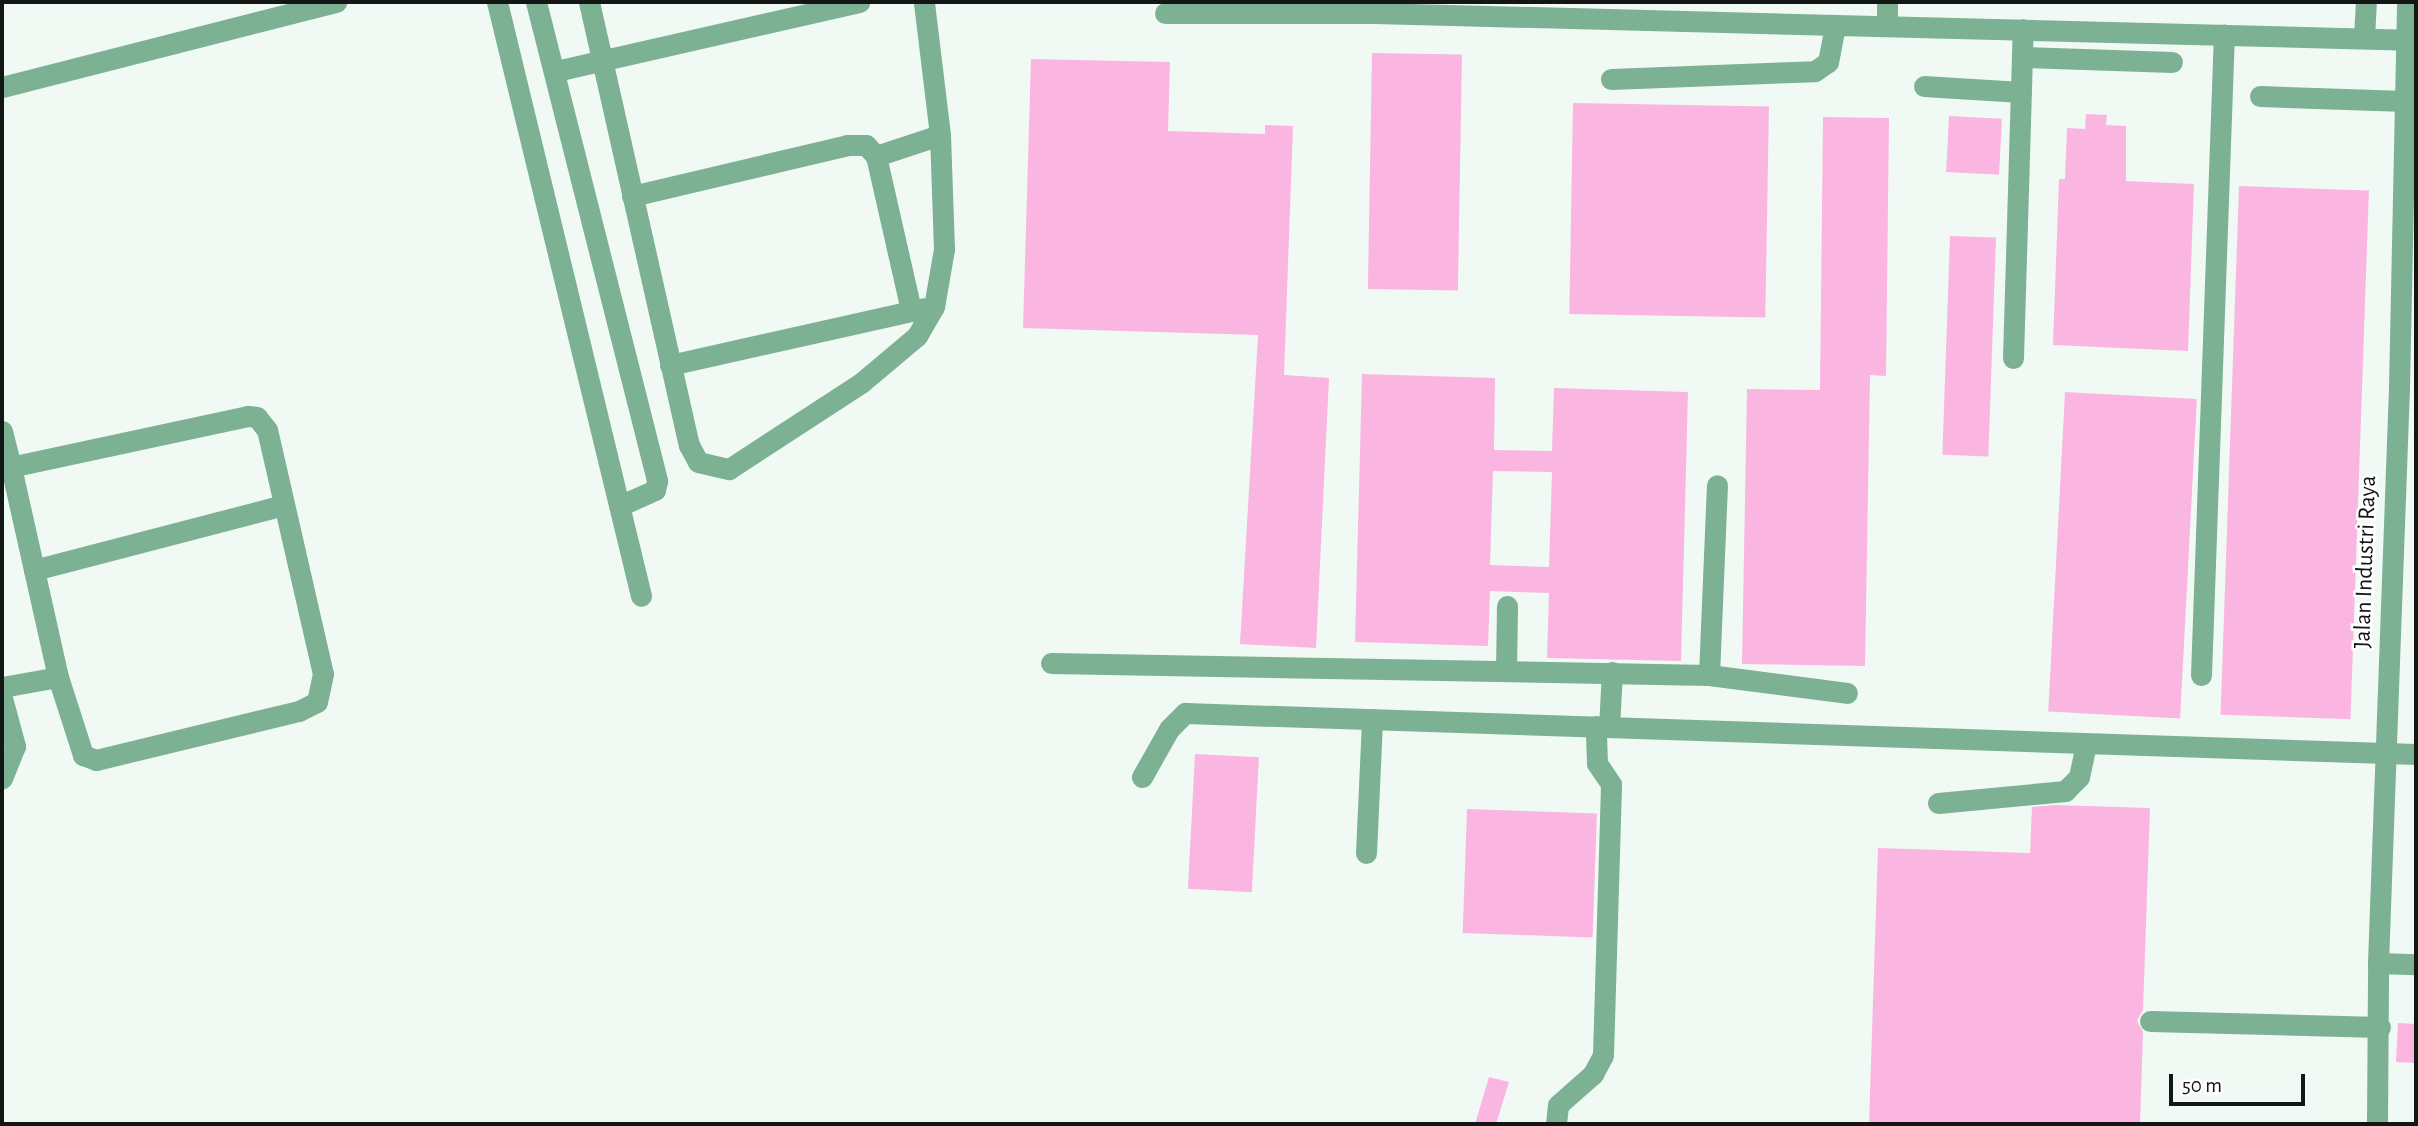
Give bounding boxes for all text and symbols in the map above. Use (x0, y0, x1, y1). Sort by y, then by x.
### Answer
street label: Jalan Industri Raya (2349, 475, 2383, 649)
scale bar (2173, 1060, 2310, 1104)
text: 50 m (2182, 1075, 2222, 1096)

